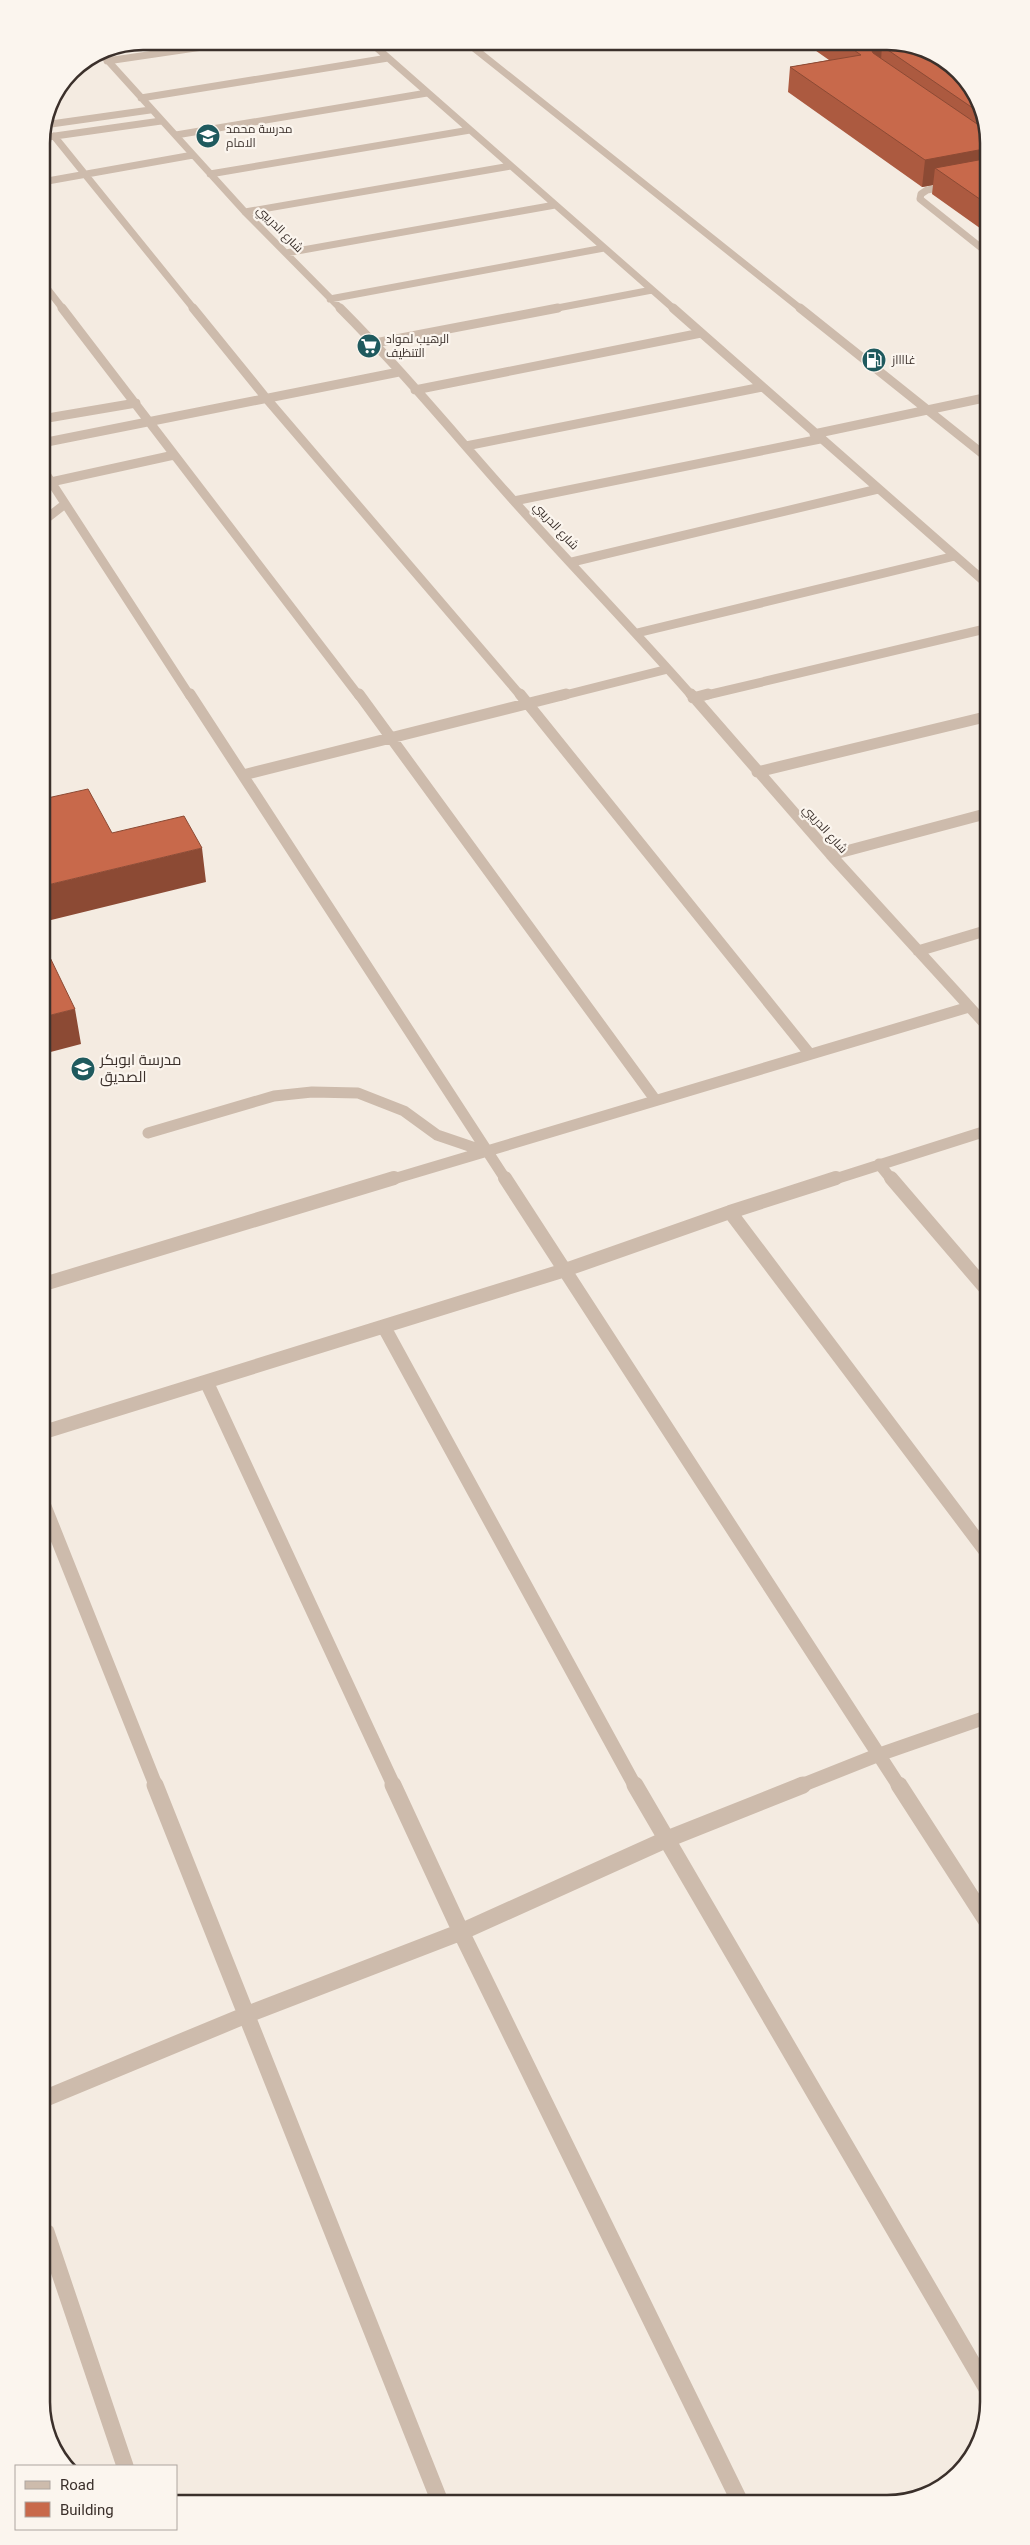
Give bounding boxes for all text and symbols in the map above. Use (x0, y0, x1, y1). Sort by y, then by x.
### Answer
place label: مدرسة محمد الامام (226, 122, 293, 151)
school or university icon: مدرسة محمد الامام (195, 123, 221, 149)
street label: شارع الدريبي (252, 203, 306, 257)
place label: الرهيب لمواد التنظيف (386, 332, 449, 360)
supermarket icon: الرهيب لمواد التنظيف (356, 333, 382, 359)
fuel station icon: غااااز (861, 347, 887, 373)
place label: غااااز (891, 353, 915, 367)
street label: شارع الدريبي (528, 499, 582, 555)
street label: شارع الدريبي (798, 802, 850, 858)
place label: مدرسة ابوبكر الصديق (99, 1051, 181, 1087)
school or university icon: مدرسة ابوبكر الصديق (70, 1056, 96, 1082)
legend (15, 2465, 178, 2530)
text: Road (60, 2476, 94, 2494)
text: Building (60, 2501, 114, 2519)

